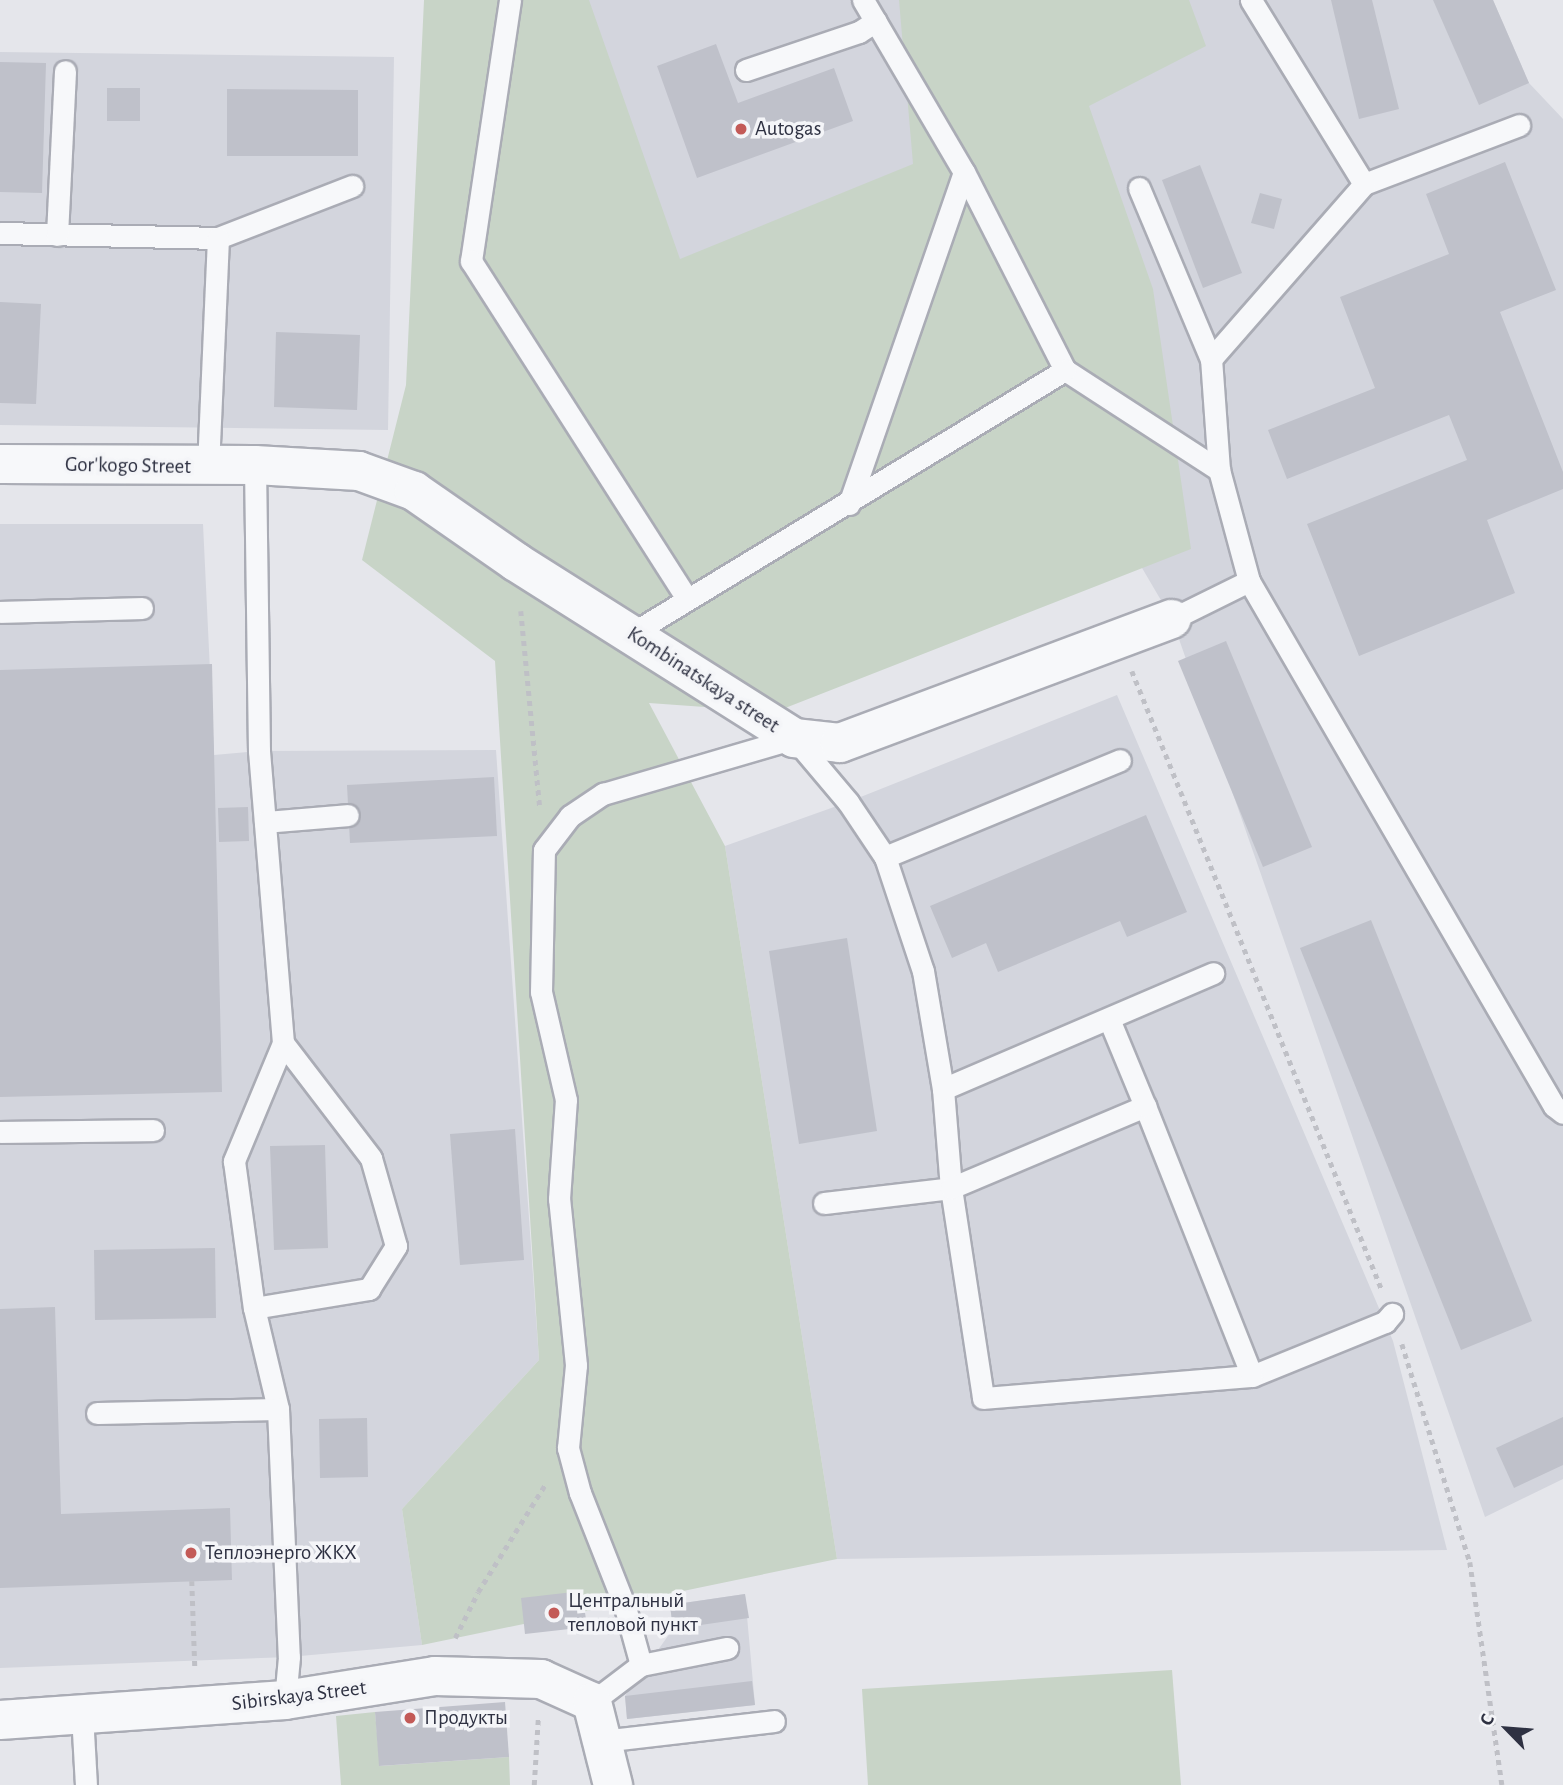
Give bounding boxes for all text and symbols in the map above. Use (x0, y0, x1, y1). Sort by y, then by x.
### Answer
place label: Autogas (755, 116, 822, 142)
marker: Autogas (733, 121, 749, 137)
street label: Gor'kogo Street (65, 452, 191, 480)
street label: Kombinatskaya street (622, 621, 784, 739)
place label: Теплоэнерго ЖКХ (205, 1540, 357, 1566)
marker: Теплоэнерго ЖКХ (183, 1545, 199, 1561)
place label: Центральный тепловой пункт (568, 1588, 698, 1638)
marker: Центральный тепловой пункт (546, 1605, 562, 1621)
street label: Sibirskaya Street (230, 1675, 368, 1717)
north arrow (1472, 1694, 1542, 1764)
place label: Продукты (424, 1705, 508, 1731)
marker: Продукты (402, 1710, 418, 1726)
text: С (1477, 1711, 1498, 1729)

